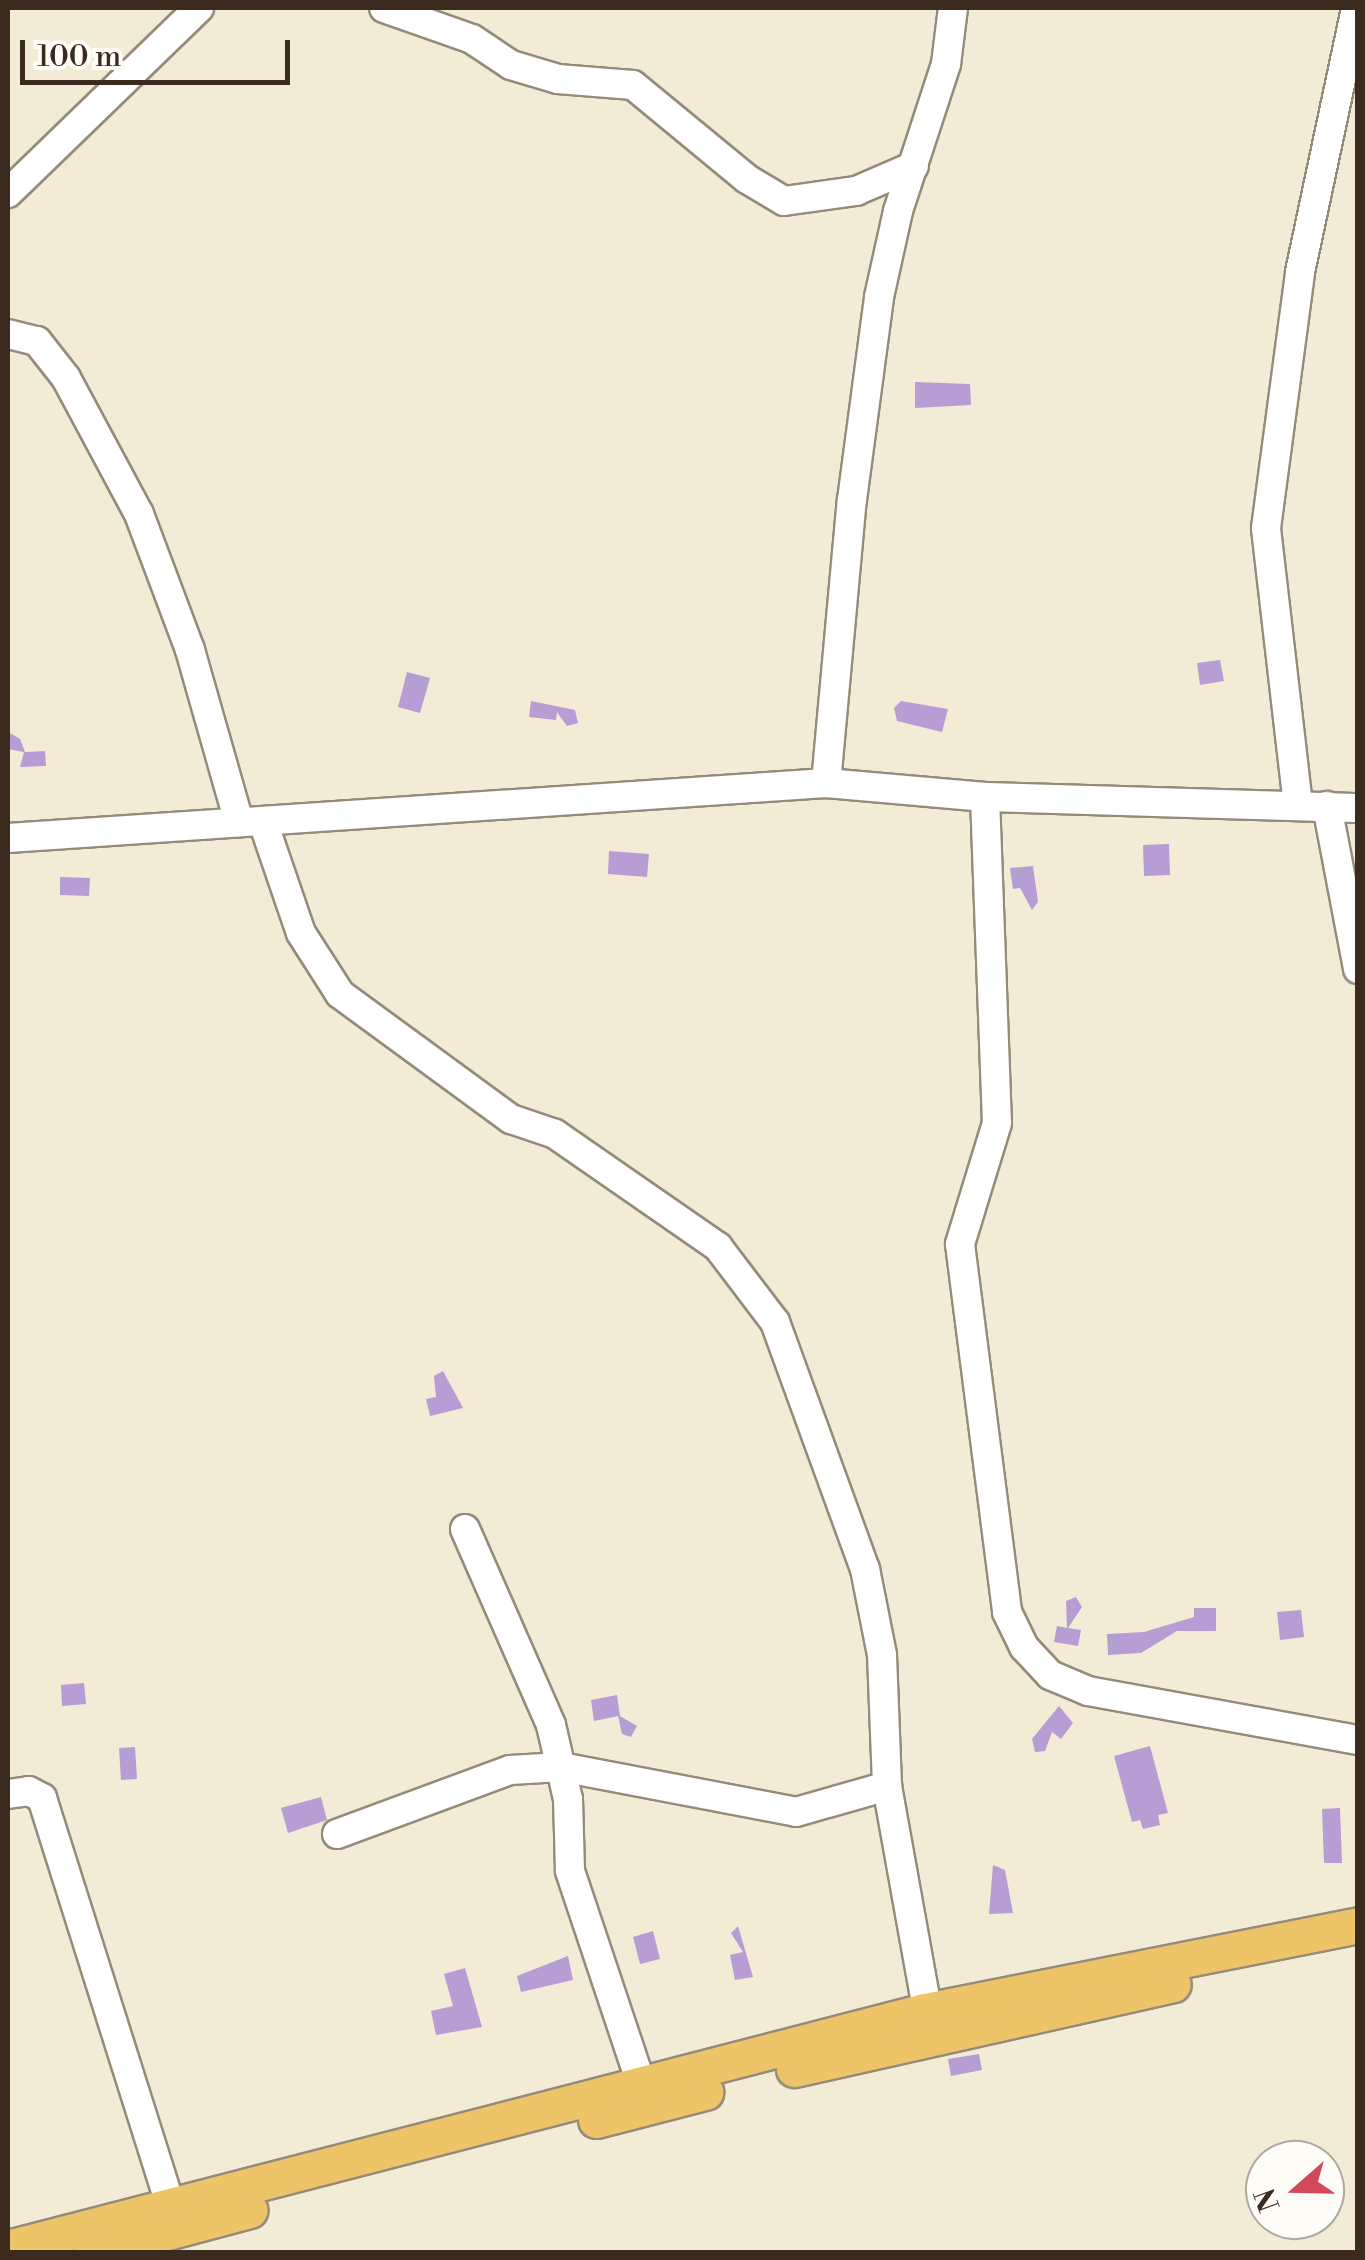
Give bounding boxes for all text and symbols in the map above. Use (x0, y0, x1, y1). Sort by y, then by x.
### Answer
scale bar (25, 20, 295, 82)
text: 100 m (37, 38, 121, 76)
north arrow (1245, 2140, 1345, 2240)
text: N (1248, 2183, 1288, 2216)

